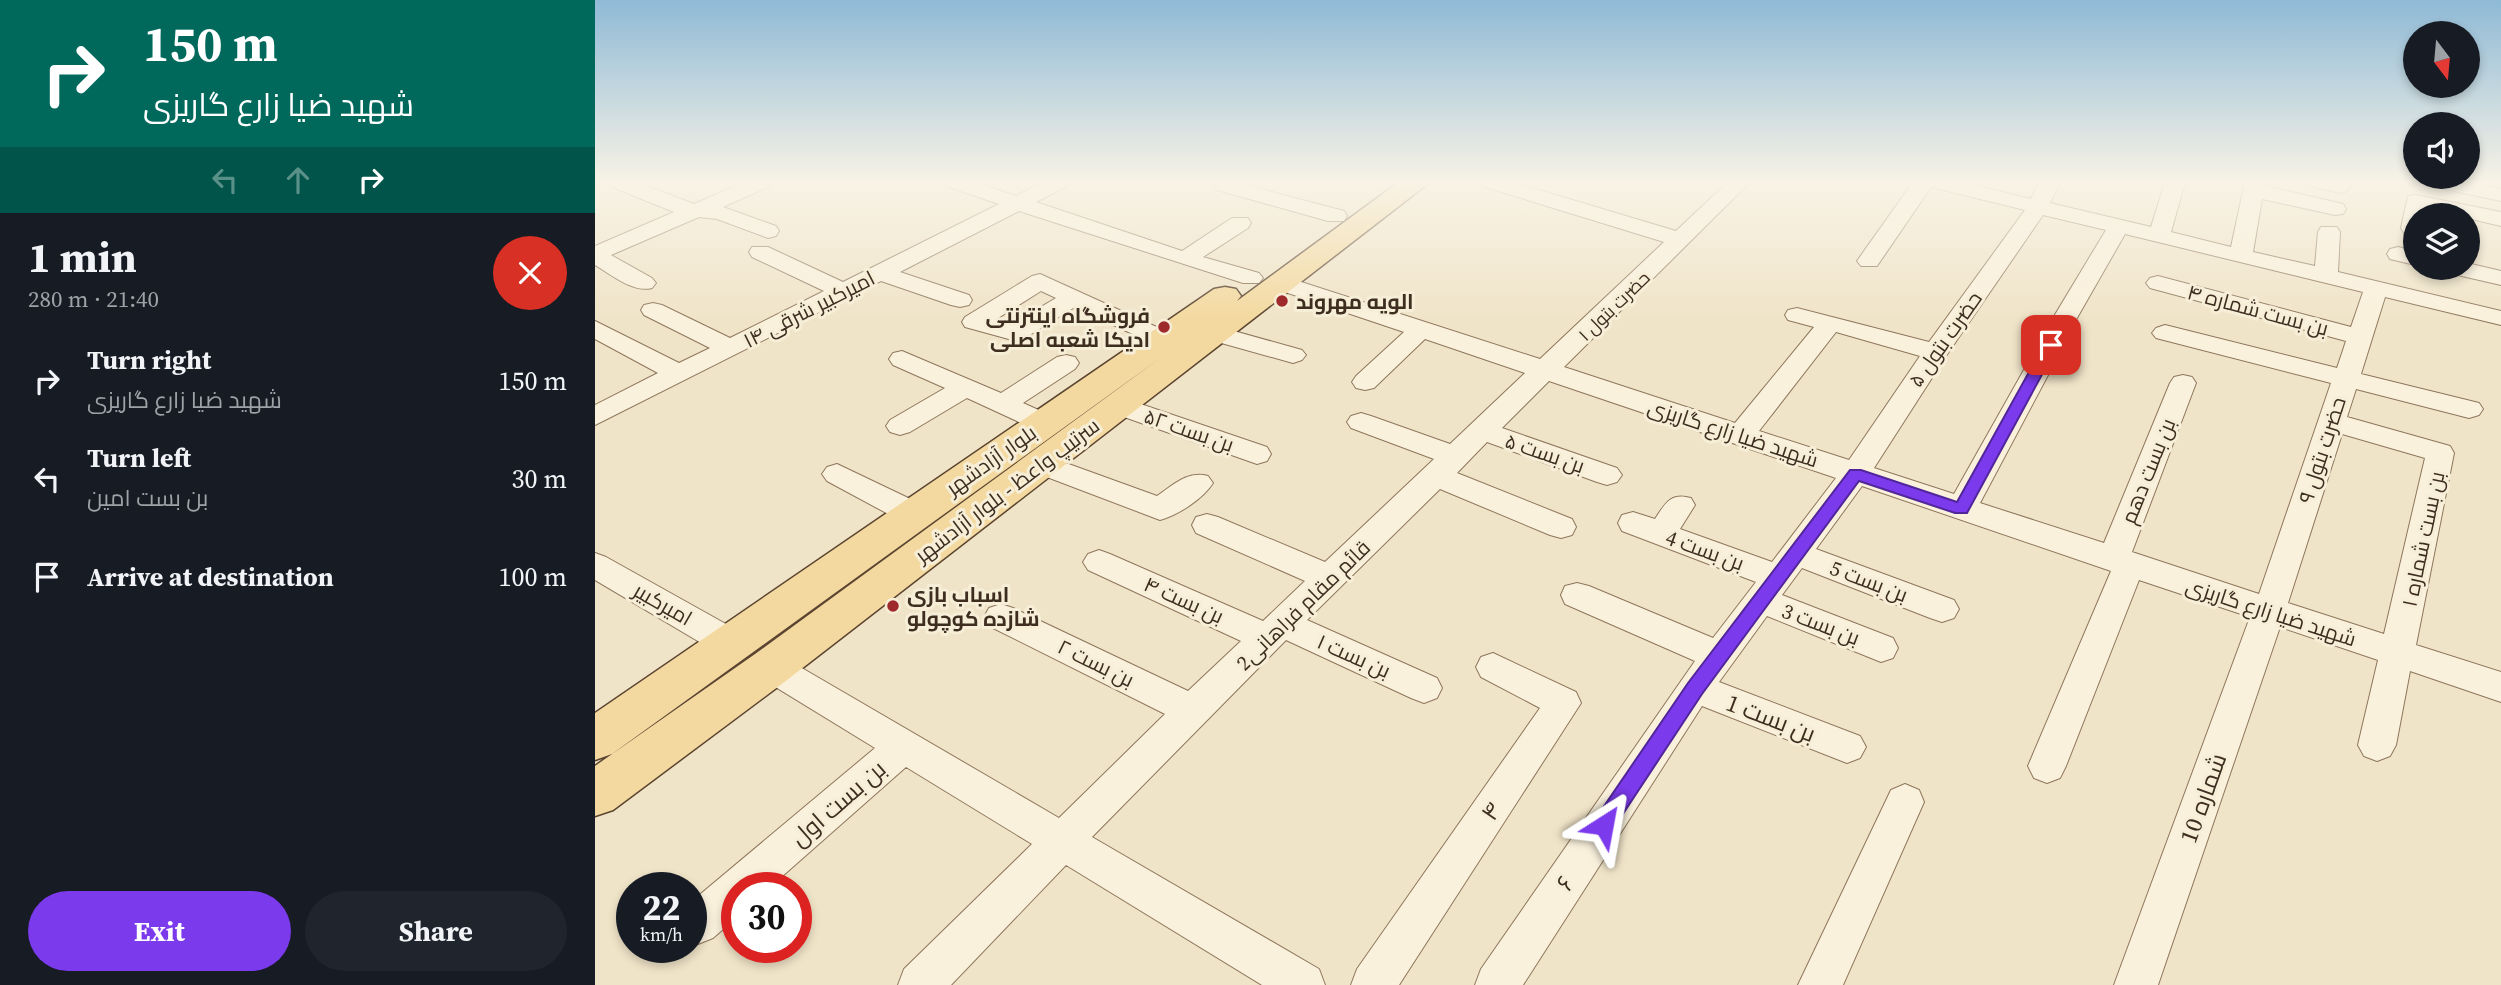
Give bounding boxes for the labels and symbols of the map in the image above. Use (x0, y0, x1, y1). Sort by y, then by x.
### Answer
north arrow (2403, 21, 2480, 98)
street label: ۱۴ امیرکبیر شرقی (738, 263, 880, 355)
street label: حضرت بتول ۱ (1573, 265, 1655, 347)
street label: بن بست شماره ۴ (2184, 277, 2332, 343)
street label: حضرت بتول ۵ (1901, 285, 1989, 393)
place label: الویه مهروند (1296, 287, 1414, 316)
marker: الویه مهروند (1274, 293, 1290, 309)
place label: فروشگاه اینترنتی ادیکا شعبه اصلی (986, 301, 1150, 354)
pin (2021, 315, 2081, 375)
marker: فروشگاه اینترنتی ادیکا شعبه اصلی (1156, 319, 1172, 335)
street label: شهید ضیا زارع گاریزی (1644, 392, 1822, 474)
street label: حضرت بتول ۹ (2291, 393, 2353, 507)
street label: بن بست ۵۲ (1140, 401, 1238, 459)
street label: سرتیپ واعظ - بلوار آزادشهر (908, 411, 1105, 570)
street label: بن بست دهم (2114, 414, 2182, 528)
street label: بلوار آزادشهر (939, 418, 1042, 502)
street label: بن بست ۵ (1501, 426, 1589, 480)
street label: بن بست شماره ۱ (2394, 469, 2452, 609)
street label: بن بست 4 (1662, 522, 1748, 578)
street label: 2قائم مقام فراهانی (1229, 533, 1377, 677)
street label: بن بست 5 (1826, 553, 1912, 609)
street label: بن بست ۴ (1139, 569, 1229, 631)
street label: شهید ضیا زارع گاریزی (2182, 571, 2360, 653)
street label: امیرکبیر (627, 575, 698, 632)
place label: اسباب بازی شازده کوچولو (907, 580, 1040, 634)
street label: بن بست 3 (1778, 596, 1864, 652)
marker: اسباب بازی شازده کوچولو (885, 598, 901, 614)
street label: بن بست ۱ (1313, 627, 1395, 685)
street label: بن بست ۲ (1053, 632, 1139, 694)
street label: بن بست 1 (1722, 686, 1820, 750)
street label: شماره 10 (2172, 749, 2234, 847)
street label: بن بست اول (783, 752, 893, 854)
position arrow (1567, 788, 1641, 862)
street label: ۴ (1473, 795, 1509, 827)
street label: ۶ (1548, 869, 1582, 897)
speed limit sign: 30 (721, 872, 812, 963)

